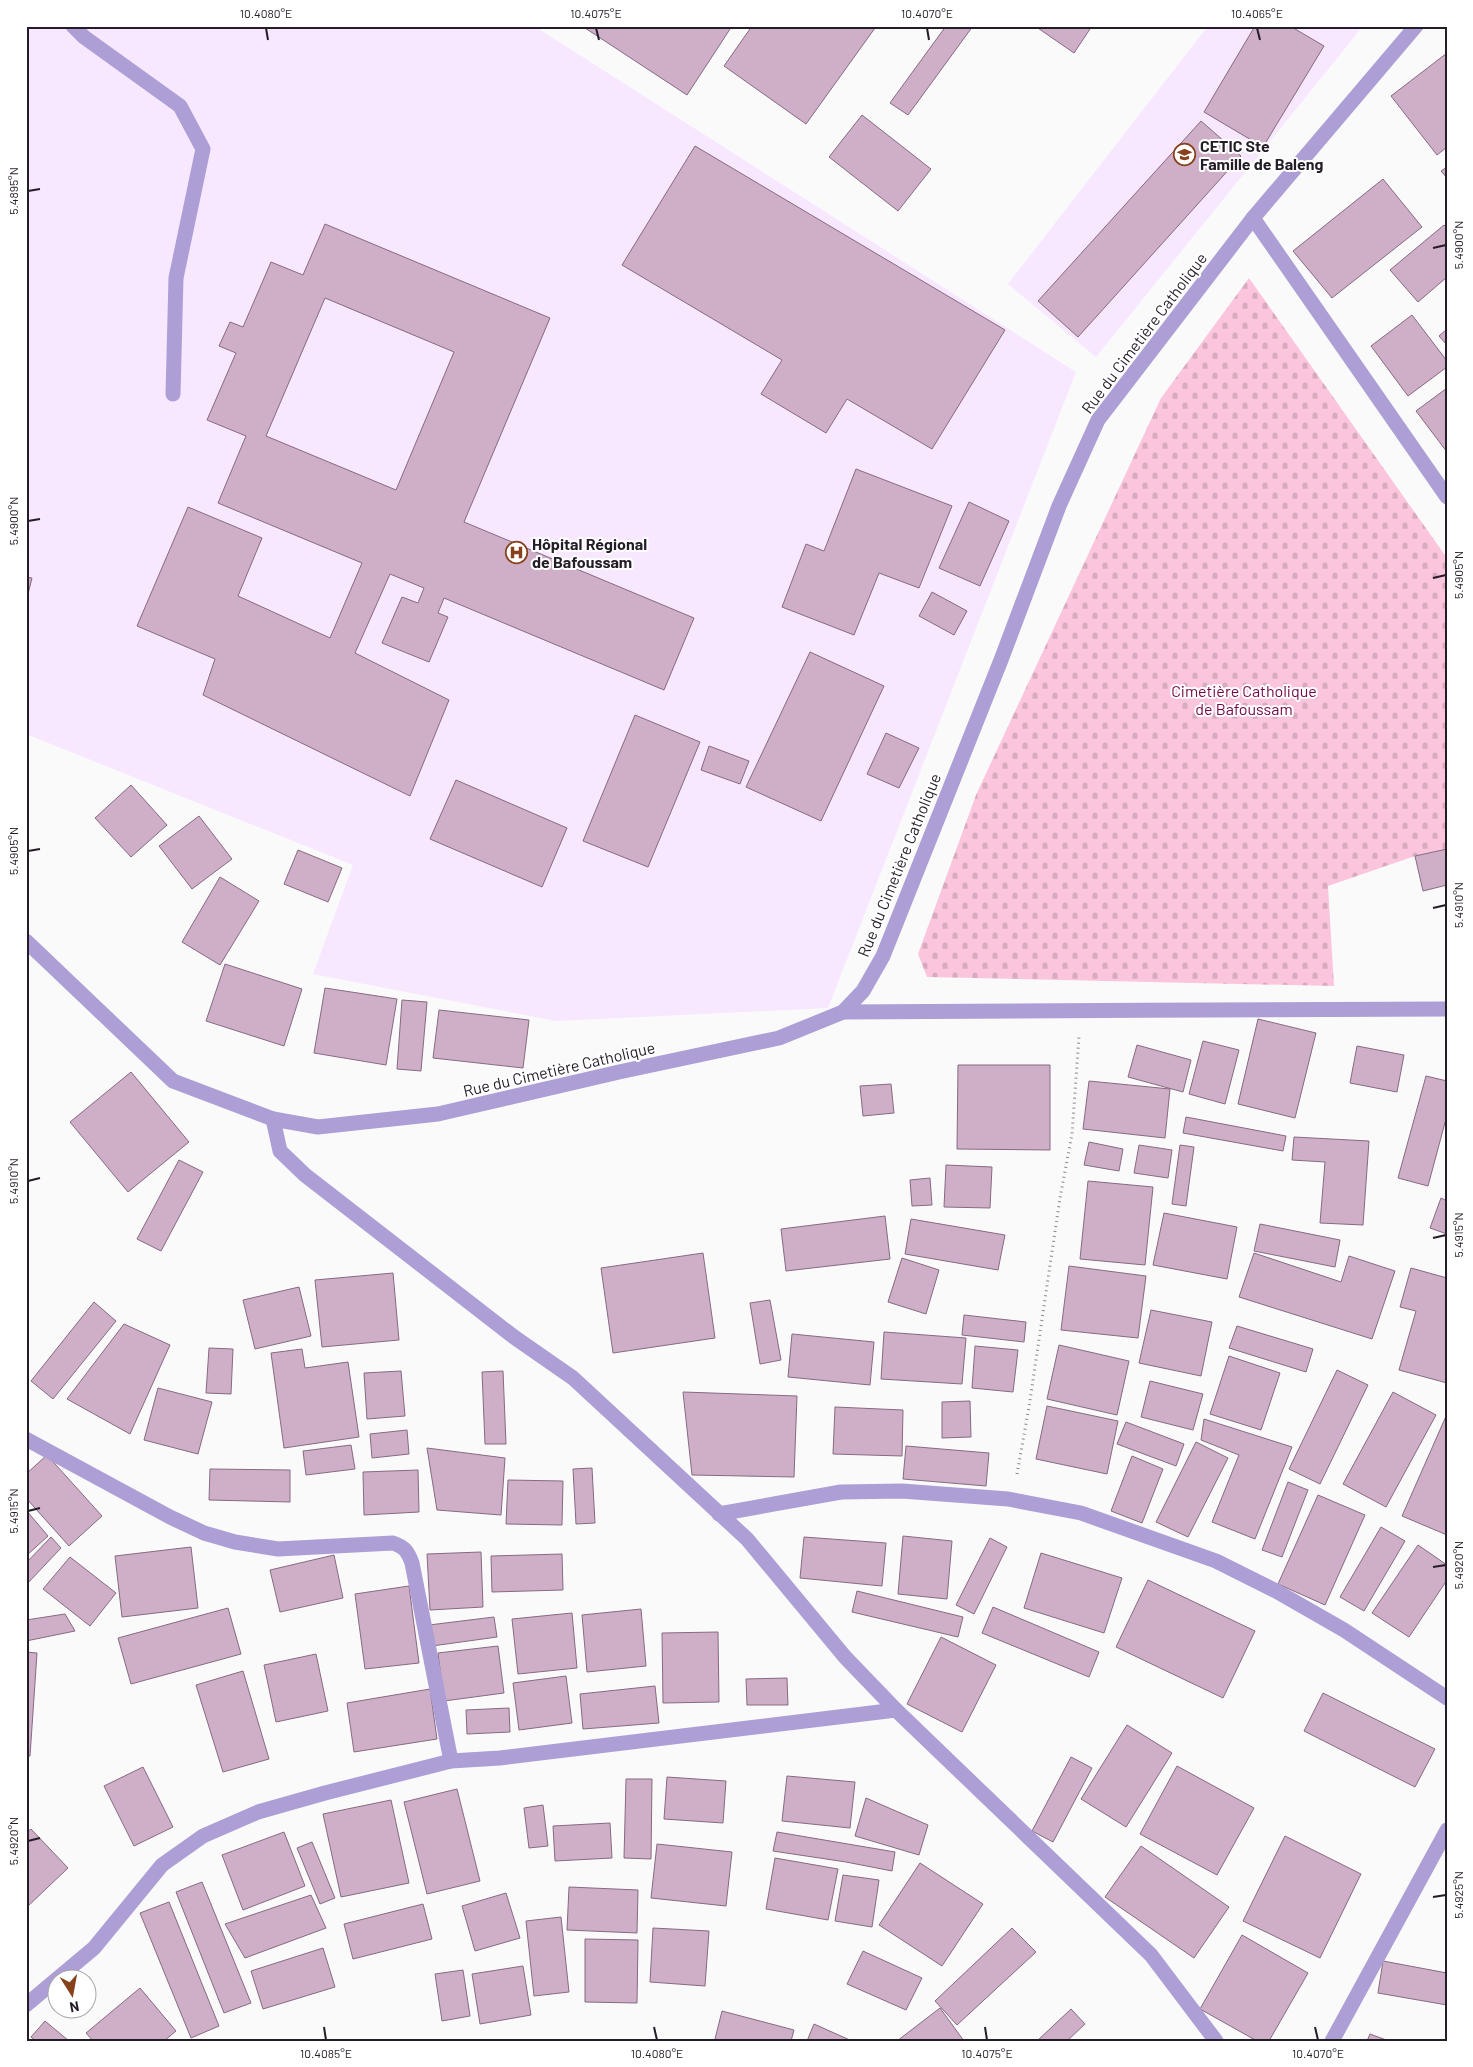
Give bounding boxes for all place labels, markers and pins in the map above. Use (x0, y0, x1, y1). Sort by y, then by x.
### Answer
place label: CETIC Ste Famille de Baleng (1200, 136, 1324, 173)
school or university icon: CETIC Ste Famille de Baleng (1172, 143, 1196, 167)
place label: Hôpital Régional de Bafoussam (532, 534, 647, 571)
hospital icon: Hôpital Régional de Bafoussam (504, 541, 528, 565)

